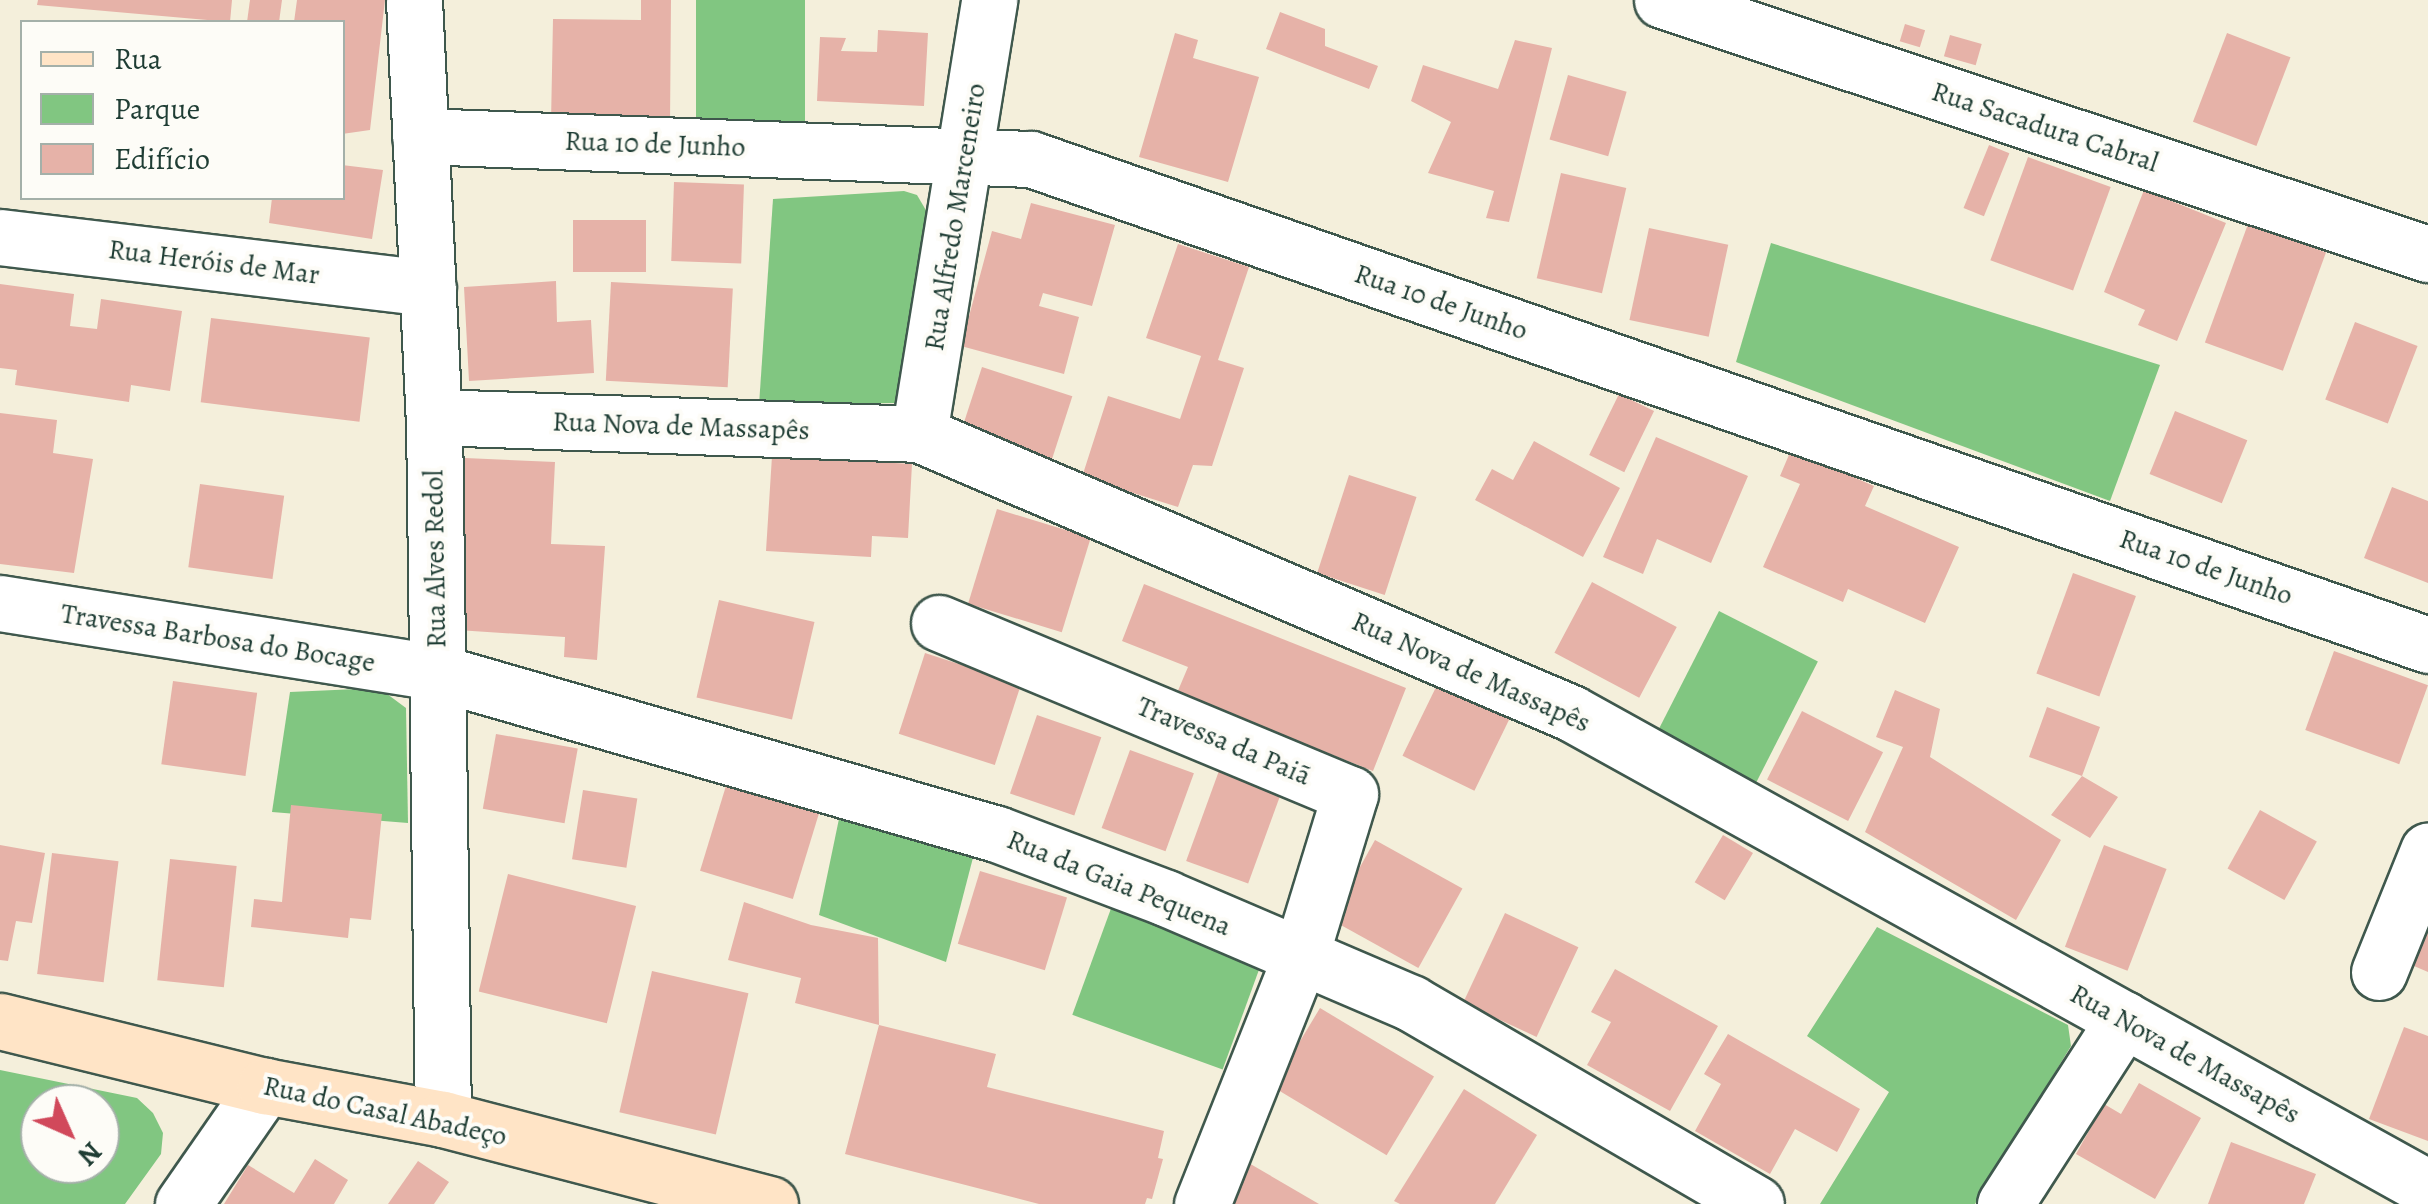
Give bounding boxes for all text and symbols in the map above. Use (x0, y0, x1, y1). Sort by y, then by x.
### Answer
legend (20, 20, 345, 200)
text: Rua (114, 39, 162, 79)
street label: Rua Sacadura Cabral (1927, 75, 2163, 179)
street label: Rua Alfredo Marceneiro (917, 81, 993, 353)
text: Parque (114, 89, 200, 129)
street label: Rua 10 de Junho (564, 124, 746, 164)
text: Edifício (114, 139, 210, 179)
street label: Rua Heróis de Mar (106, 232, 322, 292)
street label: Rua 10 de Junho (1350, 257, 1532, 347)
street label: Rua Nova de Massapês (552, 405, 810, 447)
street label: Rua Alves Redol (417, 469, 453, 649)
street label: Rua 10 de Junho (2115, 522, 2297, 612)
street label: Travessa Barbosa do Bocage (58, 597, 378, 679)
street label: Rua Nova de Massapês (1347, 604, 1595, 740)
street label: Travessa da Paiã (1132, 689, 1316, 793)
street label: Rua da Gaia Pequena (1002, 823, 1236, 943)
street label: Rua Nova de Massapês (2064, 977, 2306, 1131)
street label: Rua do Casal Abadeço (260, 1069, 510, 1153)
north arrow (20, 1084, 120, 1184)
text: N (69, 1133, 110, 1174)

